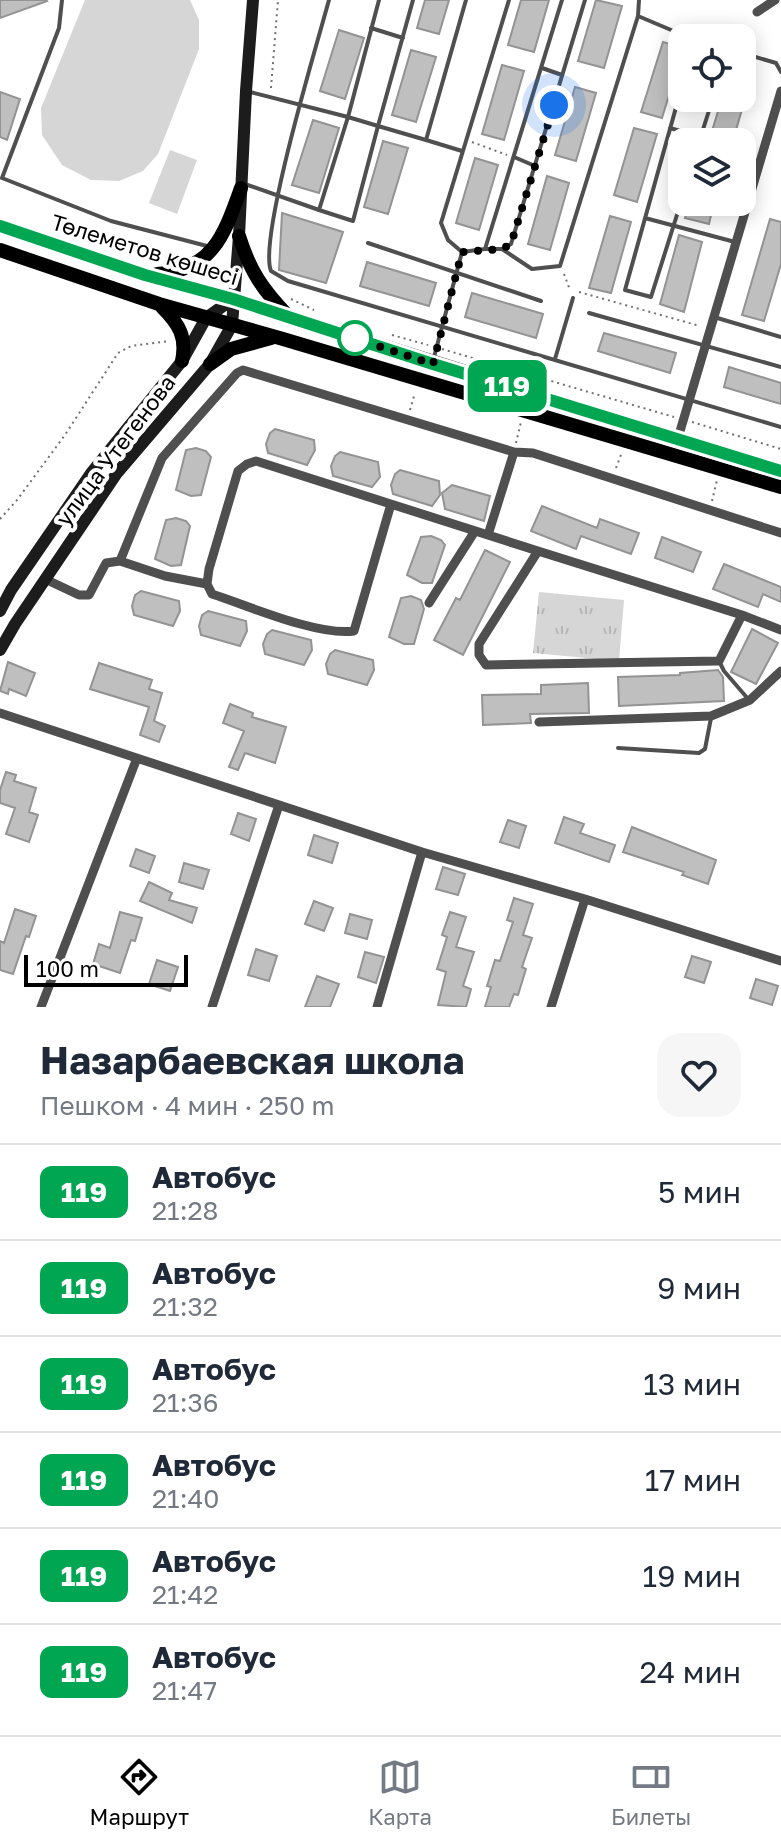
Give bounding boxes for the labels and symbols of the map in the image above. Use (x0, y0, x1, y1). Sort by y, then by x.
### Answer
your location (534, 85, 574, 125)
street label: Төлеметов көшесі (48, 208, 242, 290)
unlabelled marker (338, 321, 372, 355)
line badge: 119 (461, 360, 553, 412)
street label: улица Утегенова (50, 369, 180, 531)
scale bar (24, 951, 188, 987)

